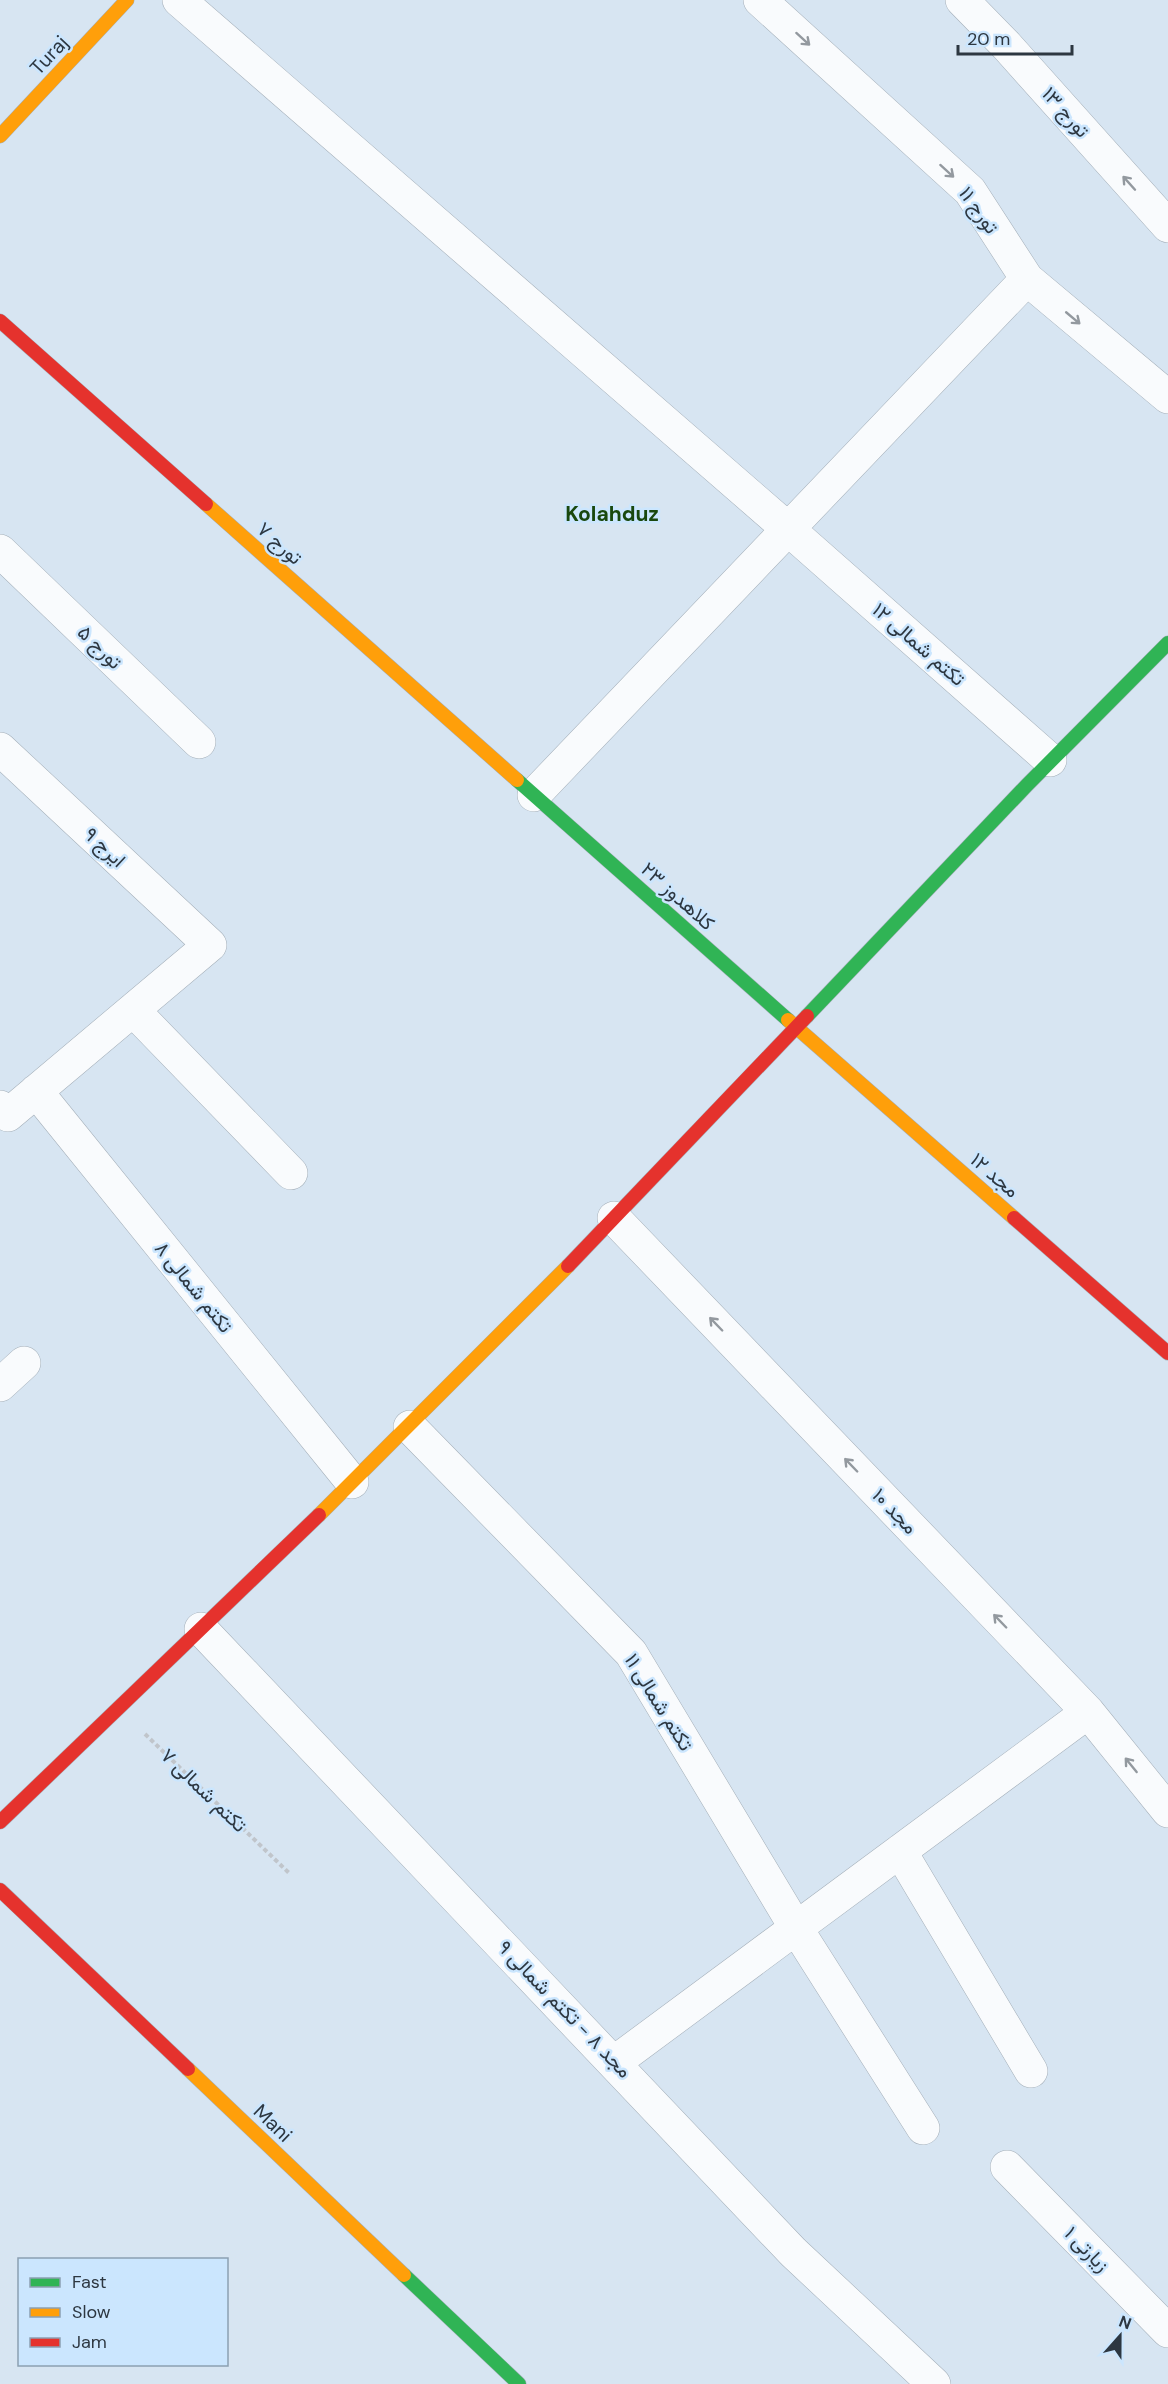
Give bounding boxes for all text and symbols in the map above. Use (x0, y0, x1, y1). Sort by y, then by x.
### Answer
scale bar (958, 18, 1072, 56)
text: 20 m (967, 27, 1010, 51)
street label: Turaj (24, 30, 74, 80)
one-way arrow (796, 32, 811, 47)
street label: تورج ۱۳ (1036, 81, 1096, 143)
one-way arrow (940, 164, 955, 178)
one-way arrow (1122, 176, 1136, 191)
street label: تورج ۱۱ (952, 181, 1005, 239)
one-way arrow (1065, 311, 1081, 324)
district label: Kolahduz (565, 500, 659, 528)
street label: تورج ۷ (251, 516, 308, 571)
street label: تکتم شمالی ۱۲ (867, 597, 971, 691)
street label: تورج ۵ (71, 619, 128, 675)
street label: ایرج ۹ (78, 821, 131, 873)
street label: کلاهدوز ۲۳ (636, 856, 720, 936)
street label: مجد ۱۲ (965, 1147, 1025, 1203)
street label: تکتم شمالی ۸ (149, 1236, 239, 1338)
one-way arrow (709, 1317, 723, 1332)
one-way arrow (844, 1457, 858, 1472)
street label: مجد ۱۰ (867, 1482, 923, 1540)
one-way arrow (993, 1613, 1008, 1628)
street label: تکتم شمالی ۱۱ (619, 1648, 699, 1756)
street label: تکتم شمالی ۷ (155, 1742, 253, 1838)
one-way arrow (1125, 1757, 1138, 1773)
street label: مجد ۸ - تکتم شمالی ۹ (493, 1935, 637, 2083)
street label: Mani (248, 2098, 298, 2148)
street label: زیارتی ۱ (1059, 2221, 1115, 2277)
legend (18, 2258, 228, 2366)
text: Fast (72, 2270, 107, 2294)
text: Slow (72, 2300, 111, 2324)
north arrow (1090, 2306, 1150, 2366)
text: N (1116, 2311, 1134, 2334)
text: Jam (72, 2330, 107, 2354)

